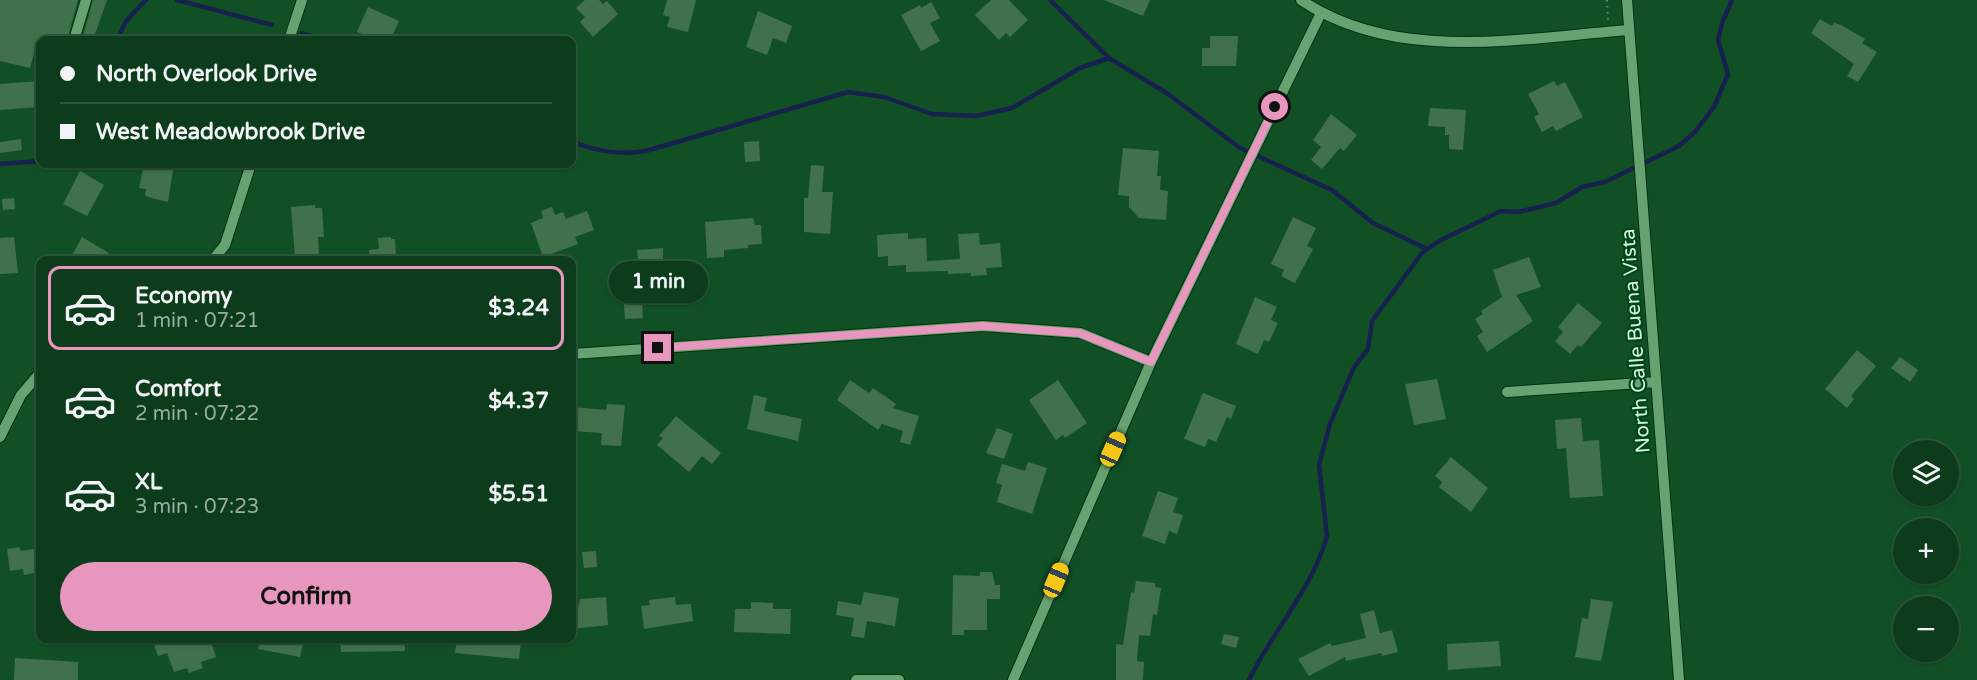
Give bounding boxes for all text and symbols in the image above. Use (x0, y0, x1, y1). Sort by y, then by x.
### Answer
text: North Overlook Drive (96, 61, 317, 87)
route start (1261, 93, 1288, 120)
text: West Meadowbrook Drive (96, 119, 365, 145)
street label: North Calle Buena Vista (1616, 228, 1656, 454)
callout: 1 min (608, 261, 708, 303)
text: 1 min (632, 270, 685, 294)
icon: car (63, 281, 117, 335)
text: Economy (135, 283, 232, 309)
text: $3.24 (488, 295, 549, 321)
text: 1 min · 07:21 (135, 309, 259, 333)
route end (644, 334, 671, 361)
icon: car (63, 374, 117, 428)
text: Comfort (135, 376, 221, 402)
text: $4.37 (488, 388, 549, 414)
text: 2 min · 07:22 (135, 402, 259, 426)
car (1097, 429, 1129, 469)
map controls (1893, 440, 1959, 662)
button: layers (1893, 440, 1959, 506)
icon: car (63, 467, 117, 521)
text: XL (135, 469, 162, 495)
text: $5.51 (488, 481, 549, 507)
text: 3 min · 07:23 (135, 495, 259, 519)
button: + (1893, 518, 1959, 584)
car (1041, 560, 1071, 600)
button: Confirm (60, 562, 552, 631)
button: − (1893, 596, 1959, 662)

